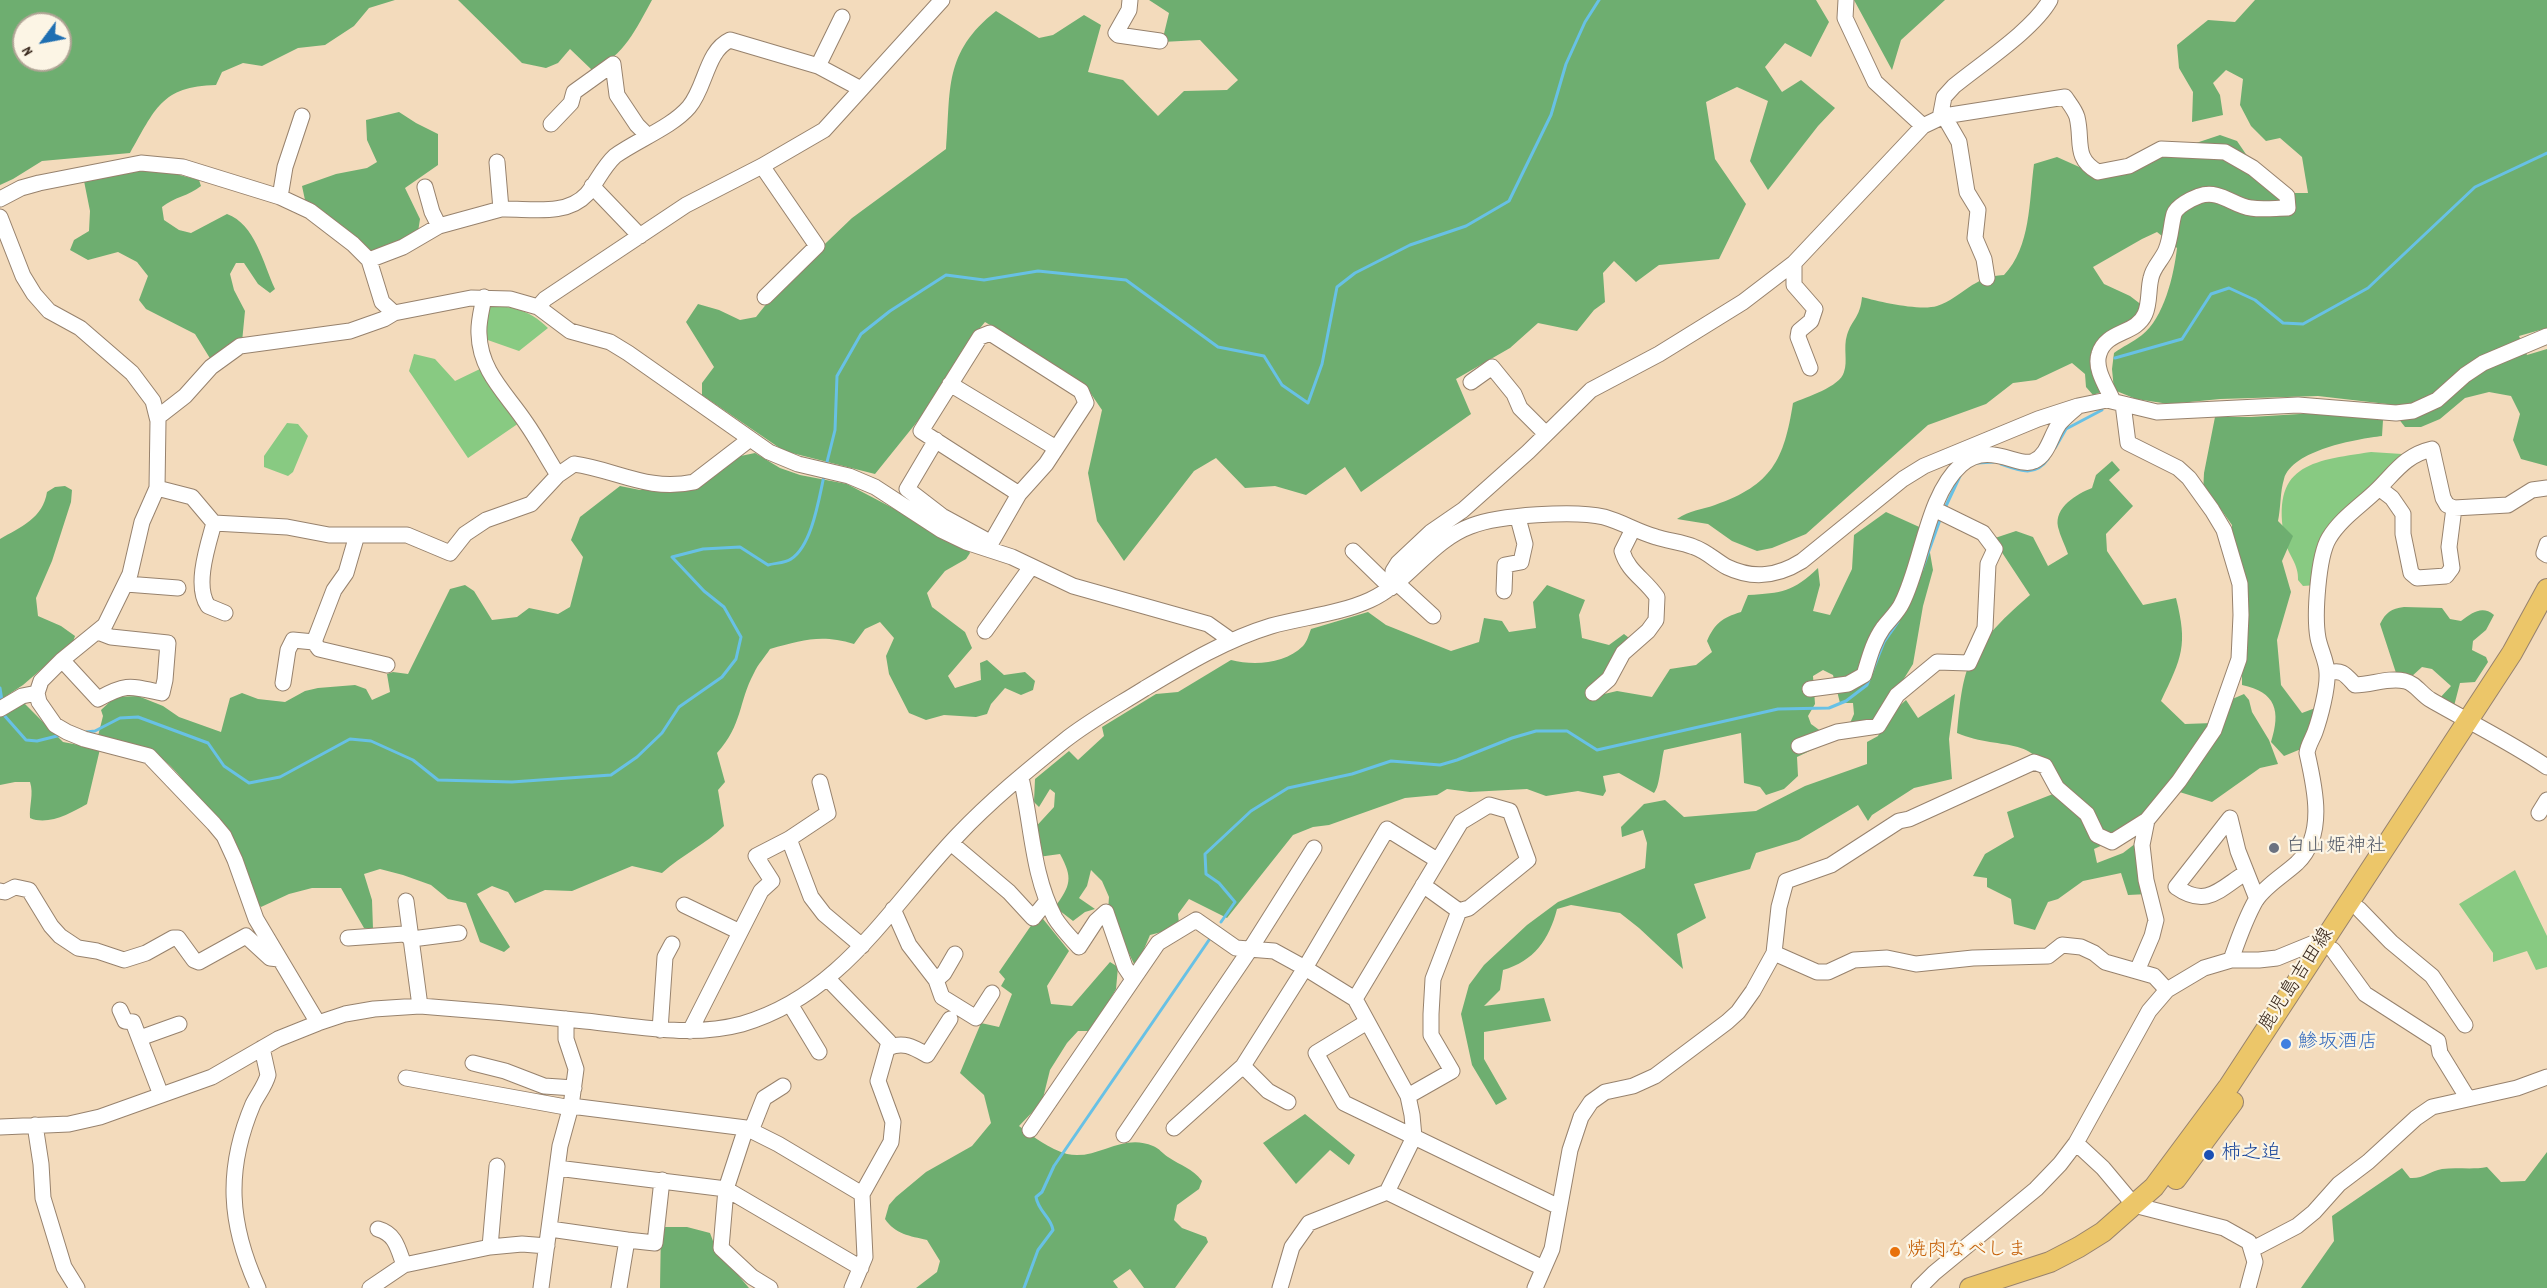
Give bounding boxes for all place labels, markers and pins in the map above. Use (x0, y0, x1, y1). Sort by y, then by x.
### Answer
place label: 白山姫神社 (2286, 836, 2386, 860)
marker: 白山姫神社 (2267, 841, 2281, 855)
place label: 鯵坂酒店 (2298, 1032, 2378, 1056)
marker: 鯵坂酒店 (2279, 1037, 2293, 1051)
place label: 柿之迫 (2221, 1143, 2281, 1167)
marker: 柿之迫 (2202, 1148, 2216, 1162)
place label: 焼肉なべしま (1907, 1240, 2027, 1264)
marker: 焼肉なべしま (1888, 1245, 1902, 1259)

